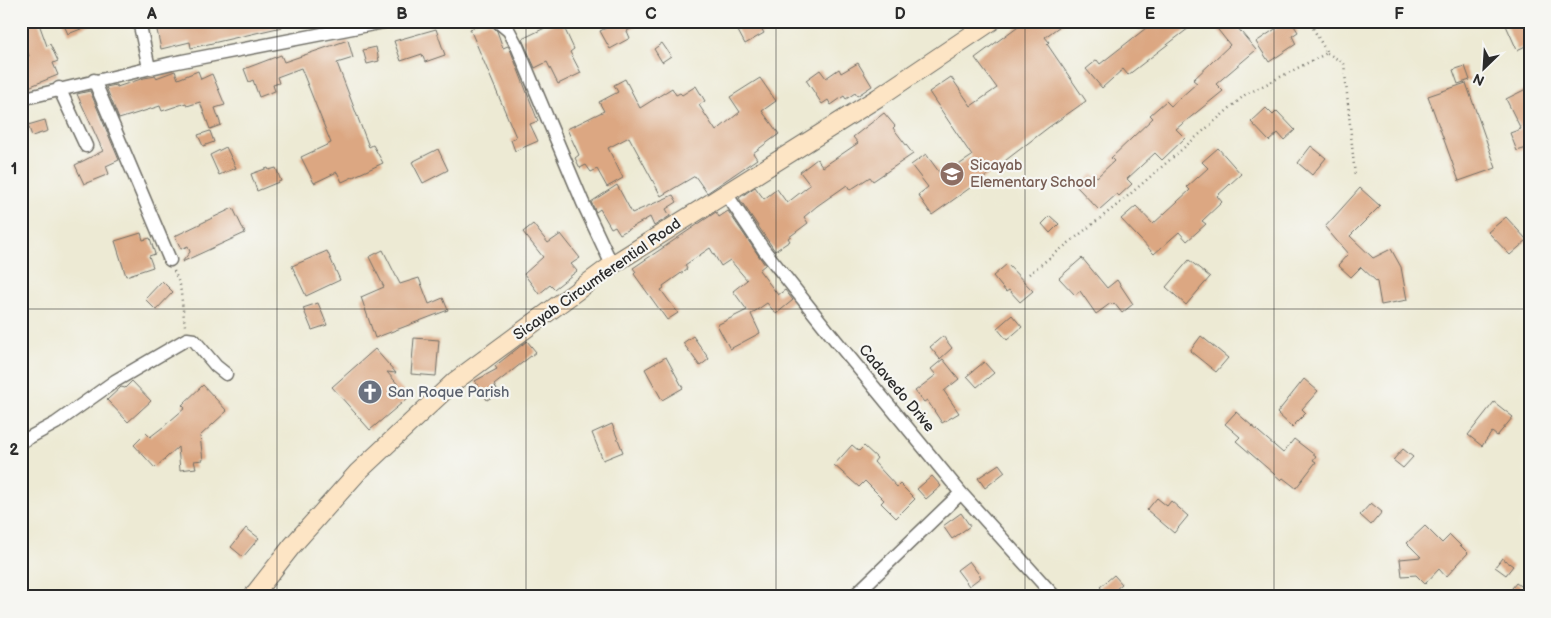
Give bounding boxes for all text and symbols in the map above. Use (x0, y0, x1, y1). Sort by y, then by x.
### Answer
text: A (146, 5, 157, 24)
text: B (396, 5, 408, 24)
text: C (645, 5, 657, 24)
text: D (894, 5, 906, 24)
text: E (1145, 5, 1155, 24)
text: F (1394, 5, 1404, 24)
north arrow (1458, 42, 1508, 92)
text: N (1470, 69, 1487, 89)
place label: Sicayab Elementary School (970, 156, 1096, 192)
text: 1 (11, 160, 17, 179)
school or university icon: Sicayab Elementary School (939, 161, 965, 187)
street label: Sicayab Circumferential Road (510, 214, 685, 345)
street label: Cadavedo Drive (854, 341, 939, 436)
church icon: San Roque Parish (357, 379, 383, 405)
place label: San Roque Parish (388, 383, 509, 402)
text: 2 (9, 441, 19, 460)

